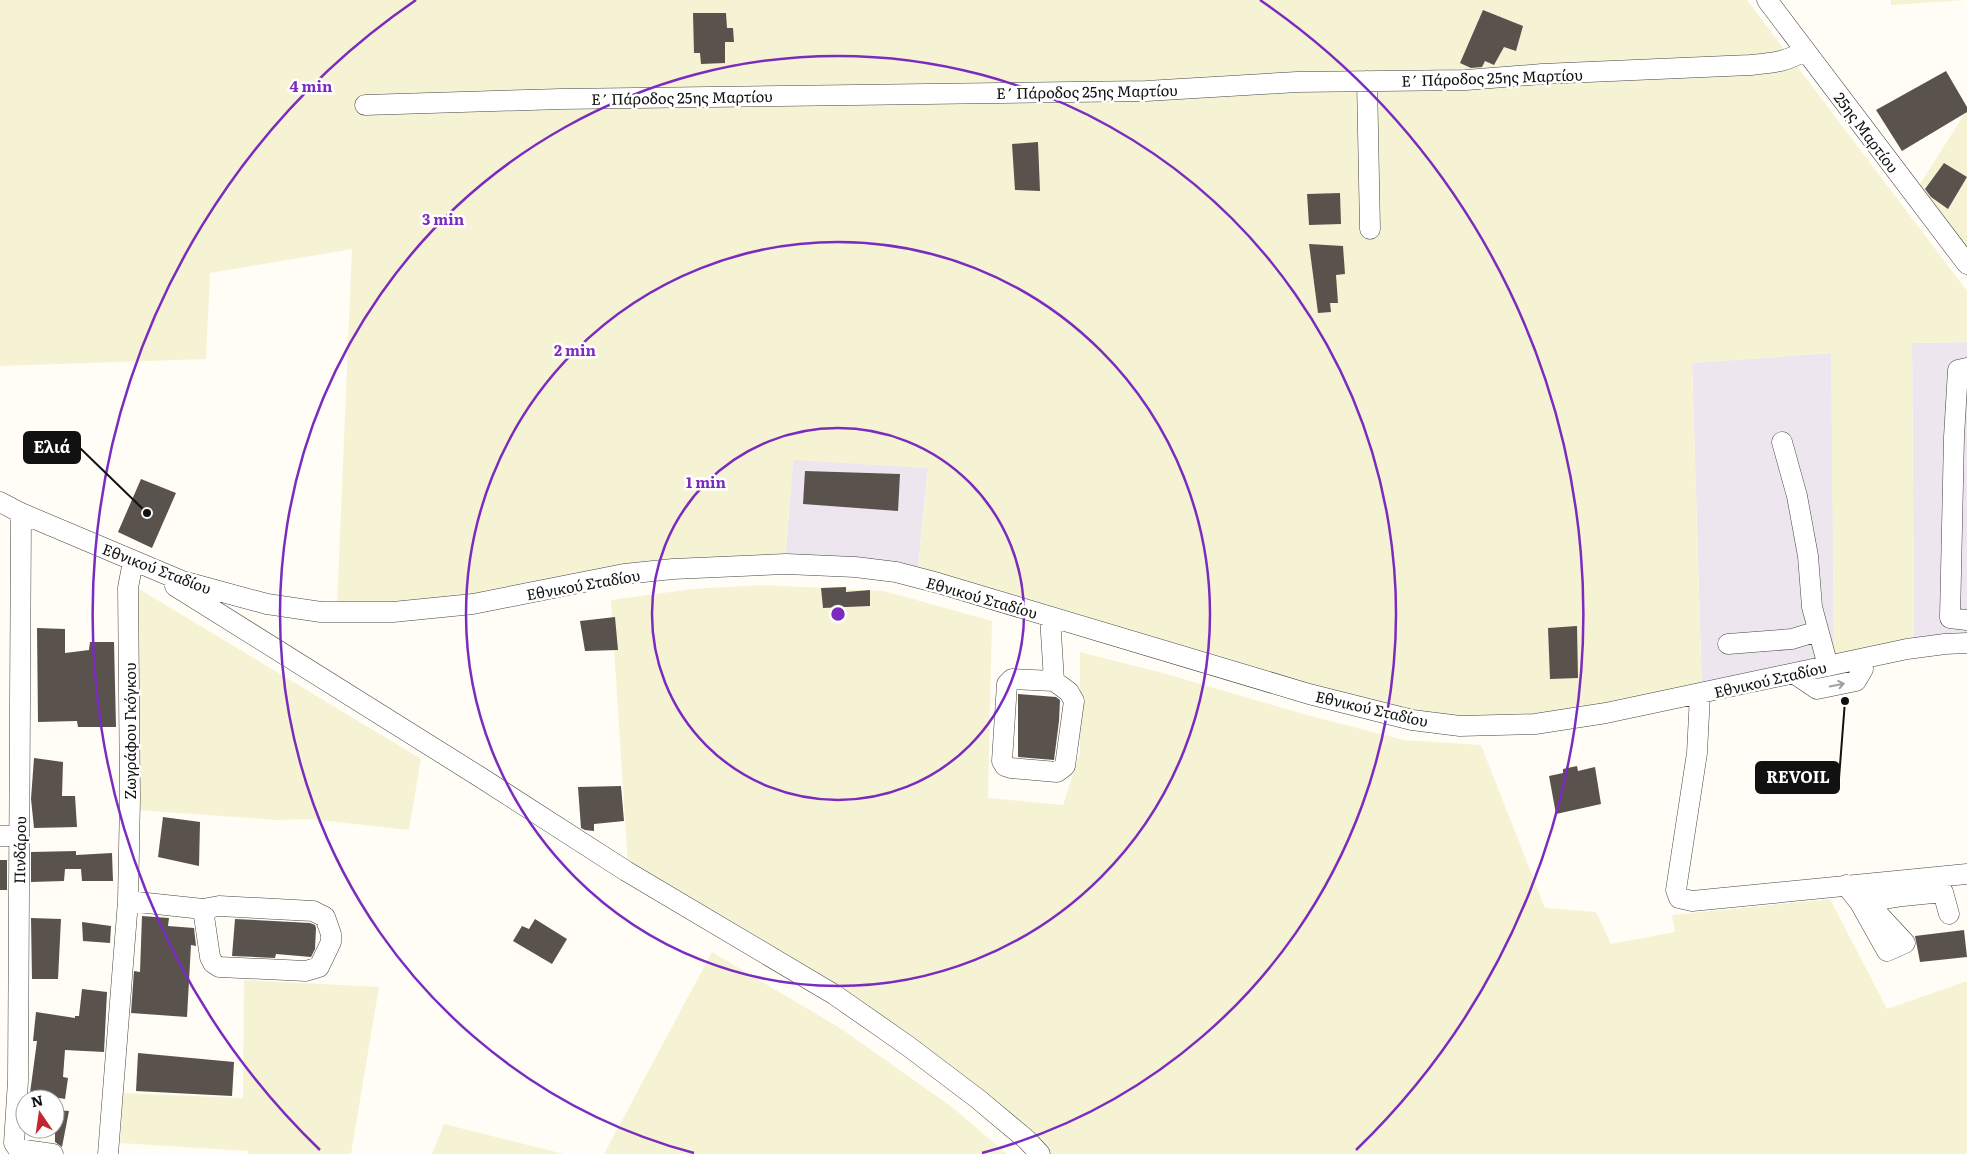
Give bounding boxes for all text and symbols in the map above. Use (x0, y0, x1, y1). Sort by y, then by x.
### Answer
street label: Ε΄ Πάροδος 25ης Μαρτίου (1401, 62, 1583, 92)
text: 4 min (290, 74, 333, 97)
street label: Ε΄ Πάροδος 25ης Μαρτίου (996, 78, 1178, 104)
street label: Ε΄ Πάροδος 25ης Μαρτίου (591, 84, 773, 110)
street label: 25ης Μαρτίου (1829, 87, 1905, 177)
text: 3 min (422, 207, 465, 230)
text: 2 min (554, 338, 597, 361)
callout: Ελιά (24, 432, 80, 463)
text: Ελιά (34, 434, 71, 458)
text: 1 min (686, 470, 727, 493)
street label: Εθνικού Σταδίου (99, 537, 215, 599)
street label: Εθνικού Σταδίου (524, 563, 642, 605)
street label: Εθνικού Σταδίου (924, 570, 1041, 624)
centre of rings (829, 605, 847, 623)
street label: Εθνικού Σταδίου (1711, 655, 1829, 703)
street label: Ζωγράφου Γκόγκου (118, 662, 141, 799)
one-way arrow (1828, 680, 1844, 689)
street label: Εθνικού Σταδίου (1313, 684, 1431, 732)
callout: REVOIL (1756, 762, 1839, 793)
text: REVOIL (1766, 764, 1830, 788)
street label: Πινδάρου (7, 816, 31, 884)
north arrow (15, 1089, 65, 1139)
text: N (29, 1089, 45, 1111)

